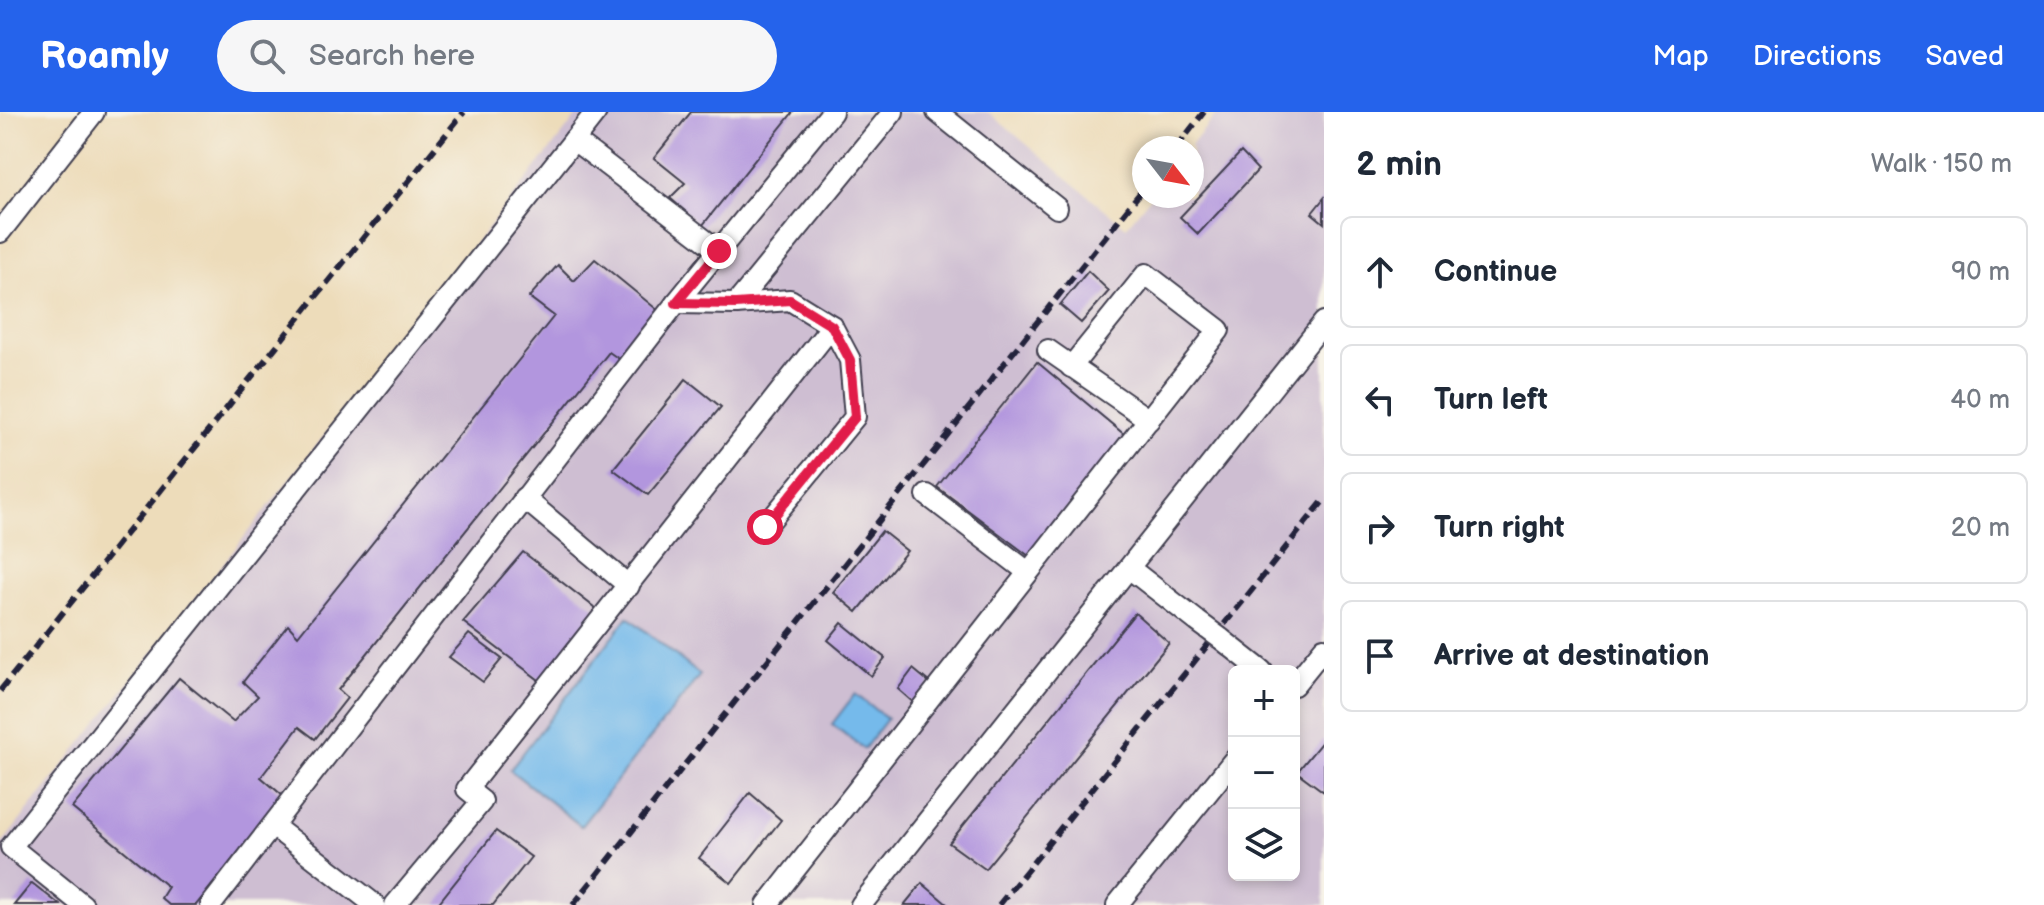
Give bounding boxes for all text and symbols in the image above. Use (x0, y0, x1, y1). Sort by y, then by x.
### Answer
search box (217, 20, 777, 92)
text: Roamly (40, 34, 169, 79)
icon: search (245, 34, 289, 78)
text: Search here (309, 38, 475, 74)
text: Map (1652, 40, 1709, 73)
text: Directions (1753, 40, 1881, 73)
text: Saved (1925, 40, 2004, 73)
north arrow (1132, 136, 1204, 208)
text: 2 min (1356, 144, 1442, 185)
text: Walk · 150 m (1871, 149, 2012, 180)
route end (701, 233, 737, 269)
icon: ahead (1358, 250, 1402, 294)
text: Continue (1434, 254, 1557, 290)
text: 90 m (1951, 257, 2010, 288)
icon: left (1358, 378, 1402, 422)
text: Turn left (1434, 382, 1548, 418)
text: 40 m (1950, 385, 2010, 416)
icon: right (1358, 506, 1402, 550)
route start (747, 509, 783, 545)
text: Turn right (1434, 510, 1565, 546)
text: 20 m (1951, 513, 2010, 544)
icon: arrive (1358, 634, 1402, 678)
text: Arrive at destination (1434, 638, 1710, 674)
map controls (1228, 665, 1300, 881)
button: + (1228, 665, 1300, 737)
button: − (1228, 737, 1300, 809)
button: layers (1228, 809, 1300, 881)

